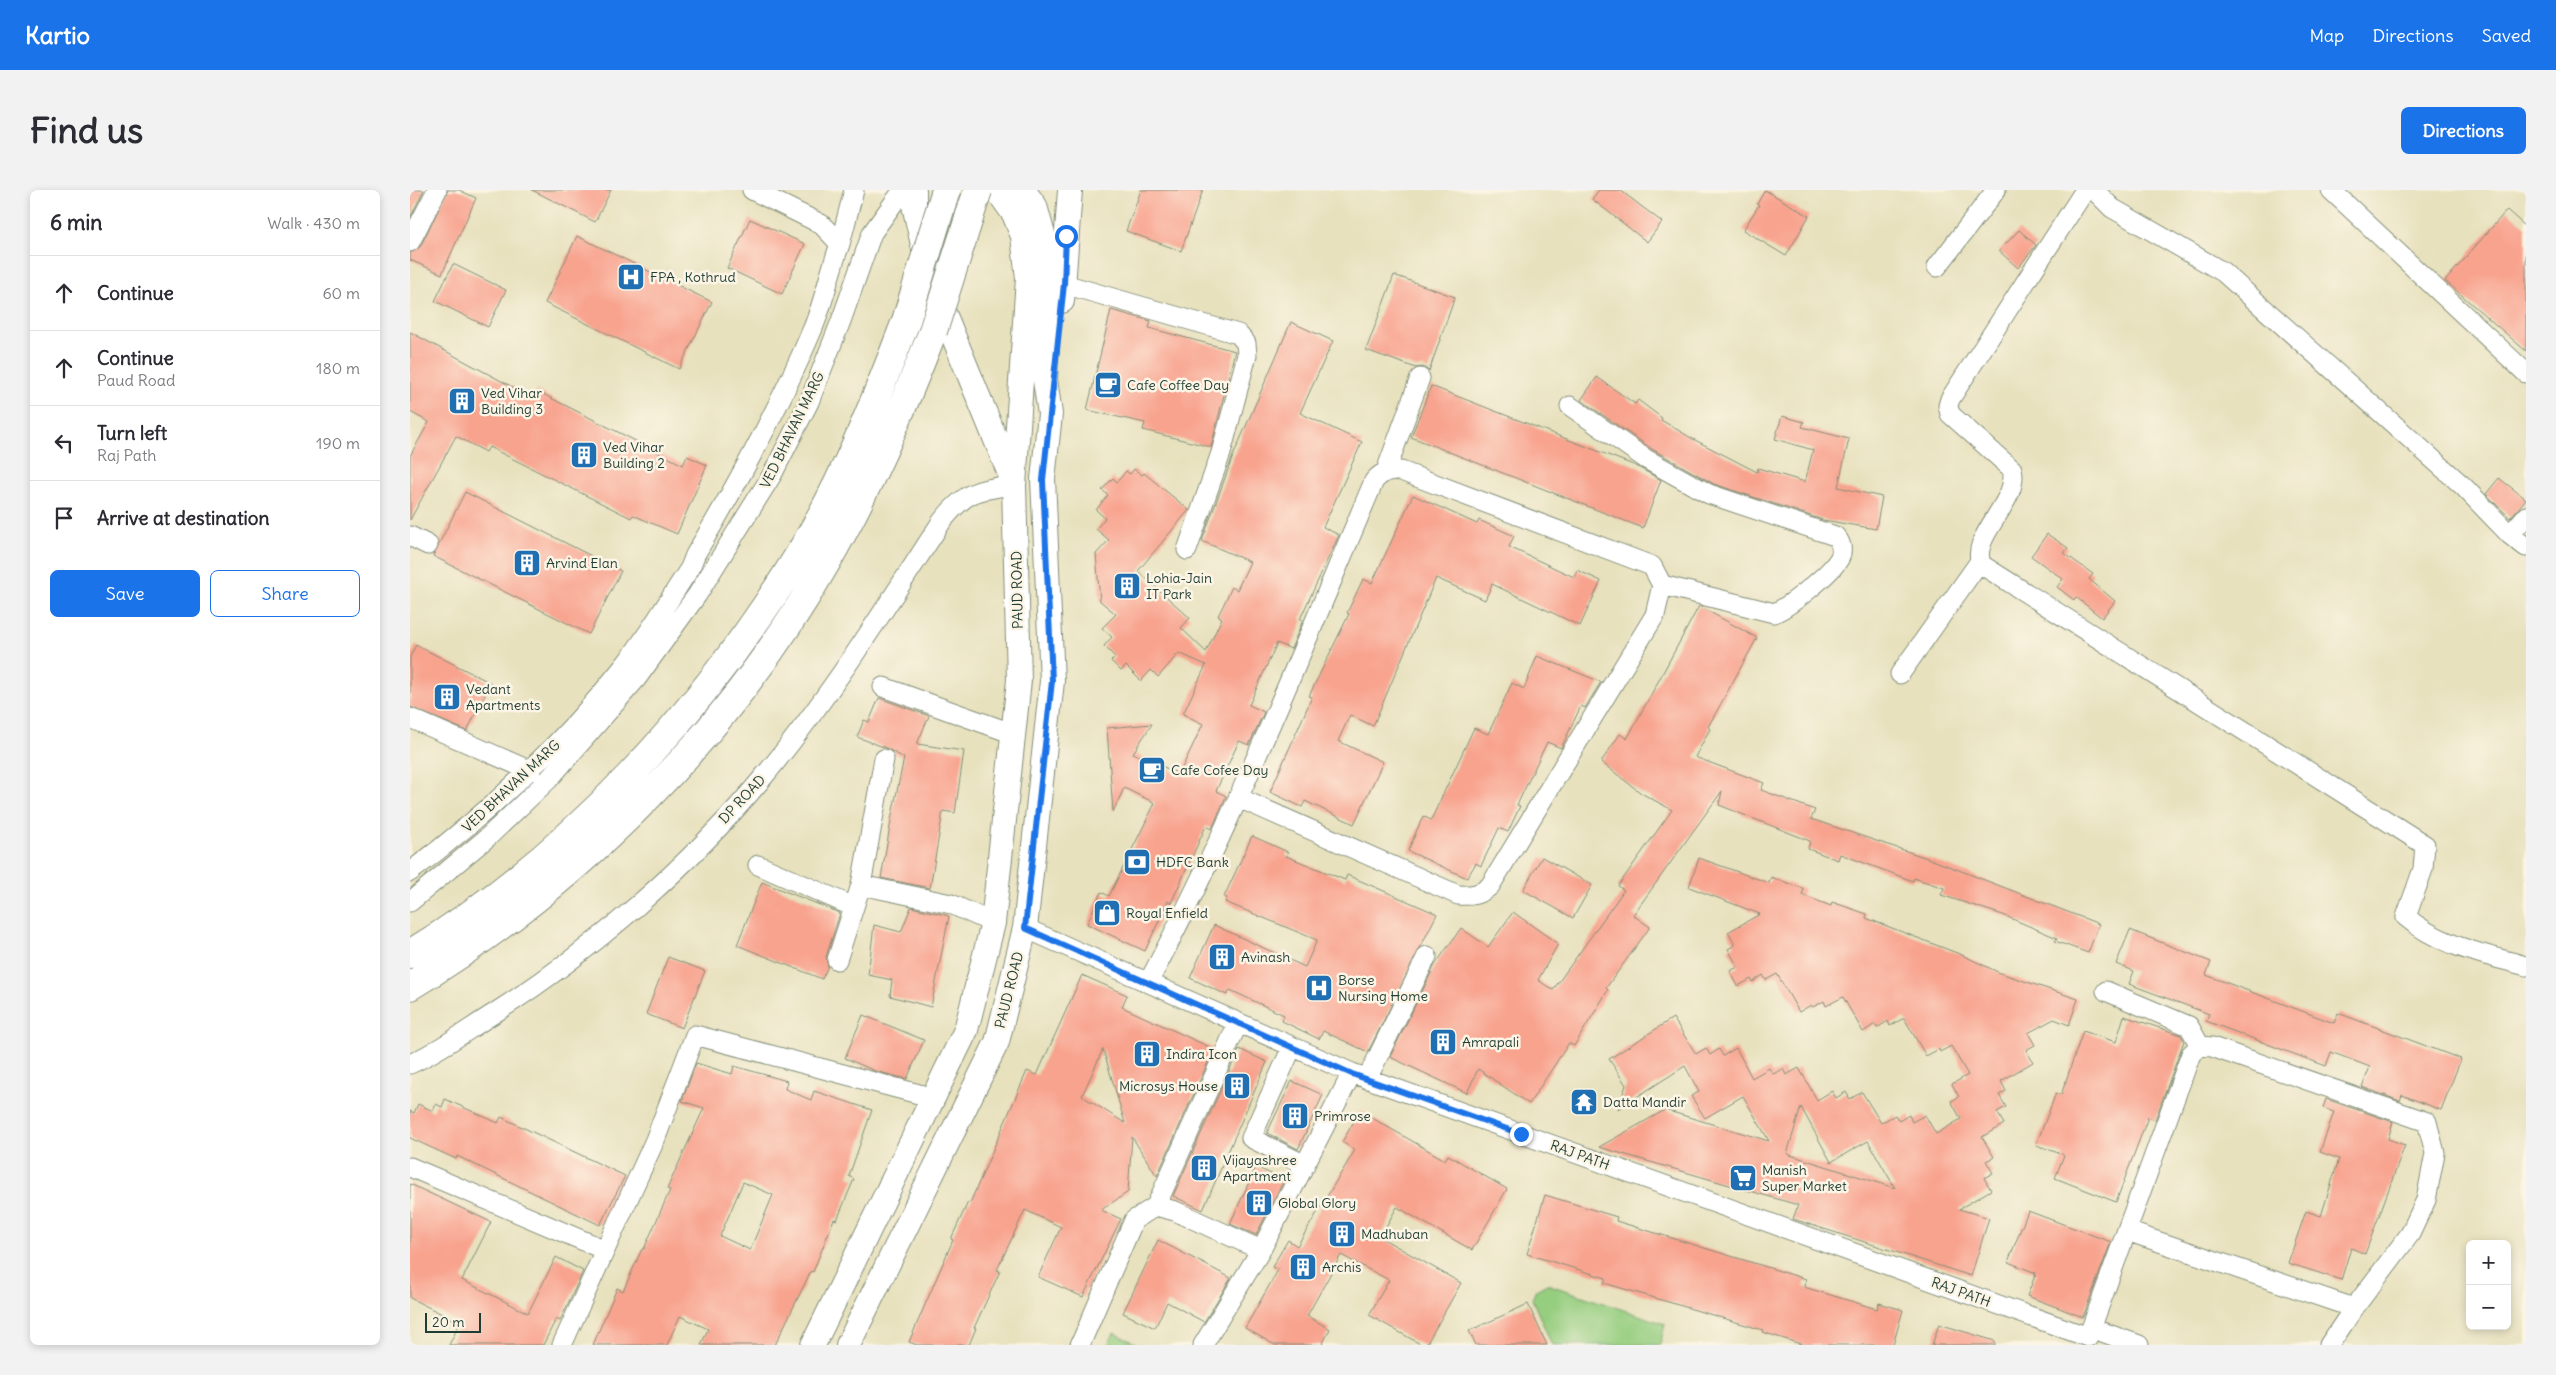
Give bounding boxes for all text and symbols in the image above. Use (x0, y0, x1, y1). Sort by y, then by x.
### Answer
text: Kartio (25, 20, 90, 50)
text: Map (2309, 24, 2344, 47)
text: Directions (2372, 24, 2454, 47)
text: Saved (2482, 24, 2531, 47)
button: Directions (2401, 107, 2526, 154)
text: Find us (30, 108, 143, 152)
text: 6 min (50, 209, 102, 236)
text: Walk · 430 m (267, 213, 360, 233)
route start (1055, 225, 1078, 248)
hospital icon: FPA , Kothrud (616, 262, 646, 292)
place label: FPA , Kothrud (650, 268, 736, 286)
icon: ahead (50, 279, 78, 307)
text: Continue (97, 281, 174, 305)
text: 60 m (322, 283, 360, 303)
text: Continue (97, 346, 174, 370)
icon: ahead (50, 354, 78, 382)
text: 180 m (316, 358, 360, 378)
street label: VED BHAVAN MARG (756, 369, 828, 491)
text: Paud Road (97, 370, 175, 390)
cafe icon: Cafe Coffee Day (1093, 370, 1123, 400)
place label: Cafe Coffee Day (1127, 376, 1229, 394)
place label: Ved Vihar Building 3 (481, 384, 543, 418)
building icon: Ved Vihar Building 3 (447, 386, 477, 416)
text: Turn left (97, 421, 167, 445)
icon: left (50, 429, 78, 457)
text: 190 m (316, 433, 360, 453)
place label: Ved Vihar Building 2 (603, 438, 665, 472)
building icon: Ved Vihar Building 2 (569, 440, 599, 470)
text: Raj Path (97, 445, 157, 465)
icon: arrive (50, 504, 78, 532)
text: Arrive at destination (97, 506, 270, 530)
building icon: Arvind Elan (512, 548, 542, 578)
street label: PAUD ROAD (1007, 551, 1027, 629)
place label: Arvind Elan (546, 554, 618, 572)
place label: Lohia-Jain IT Park (1146, 569, 1212, 603)
button: Save (50, 570, 200, 617)
button: Share (210, 570, 360, 617)
building icon: Lohia-Jain IT Park (1112, 571, 1142, 601)
place label: Vedant Apartments (466, 680, 540, 714)
building icon: Vedant Apartments (432, 682, 462, 712)
street label: VED BHAVAN MARG (458, 736, 564, 836)
cafe icon: Cafe Cofee Day (1137, 755, 1167, 785)
place label: Cafe Cofee Day (1171, 761, 1269, 779)
street label: DP ROAD (715, 771, 769, 827)
bank icon: HDFC Bank (1122, 847, 1152, 877)
place label: HDFC Bank (1156, 853, 1229, 871)
shop icon: Royal Enfield (1092, 898, 1122, 928)
place label: Royal Enfield (1126, 904, 1208, 922)
building icon: Avinash (1207, 942, 1237, 972)
place label: Avinash (1241, 948, 1290, 966)
street label: PAUD ROAD (991, 950, 1027, 1030)
place label: Borse Nursing Home (1338, 971, 1428, 1005)
hospital icon: Borse Nursing Home (1304, 973, 1334, 1003)
building icon: Amrapali (1428, 1027, 1458, 1057)
place label: Amrapali (1462, 1033, 1519, 1051)
building icon: Indira Icon (1132, 1039, 1162, 1069)
place label: Indira Icon (1166, 1045, 1237, 1063)
building icon: Microsys House (1222, 1071, 1252, 1101)
place label: Microsys House (1119, 1077, 1218, 1095)
temple icon: Datta Mandir (1569, 1087, 1599, 1117)
place label: Datta Mandir (1603, 1093, 1686, 1111)
building icon: Primrose (1280, 1101, 1310, 1131)
place label: Primrose (1314, 1107, 1371, 1125)
route end (1510, 1123, 1533, 1146)
street label: RAJ PATH (1548, 1136, 1612, 1174)
place label: Vijayashree Apartment (1223, 1151, 1297, 1185)
building icon: Vijayashree Apartment (1189, 1153, 1219, 1183)
place label: Manish Super Market (1762, 1161, 1847, 1195)
supermarket icon: Manish Super Market (1728, 1163, 1758, 1193)
building icon: Global Glory (1244, 1188, 1274, 1218)
place label: Global Glory (1278, 1194, 1356, 1212)
building icon: Madhuban (1327, 1219, 1357, 1249)
place label: Madhuban (1361, 1225, 1428, 1243)
map controls (2466, 1240, 2511, 1330)
button: + (2466, 1240, 2511, 1285)
building icon: Archis (1288, 1252, 1318, 1282)
place label: Archis (1322, 1258, 1361, 1276)
street label: RAJ PATH (1929, 1273, 1993, 1311)
button: − (2466, 1285, 2511, 1330)
scale bar (425, 1310, 481, 1333)
text: 20 m (432, 1313, 465, 1331)

